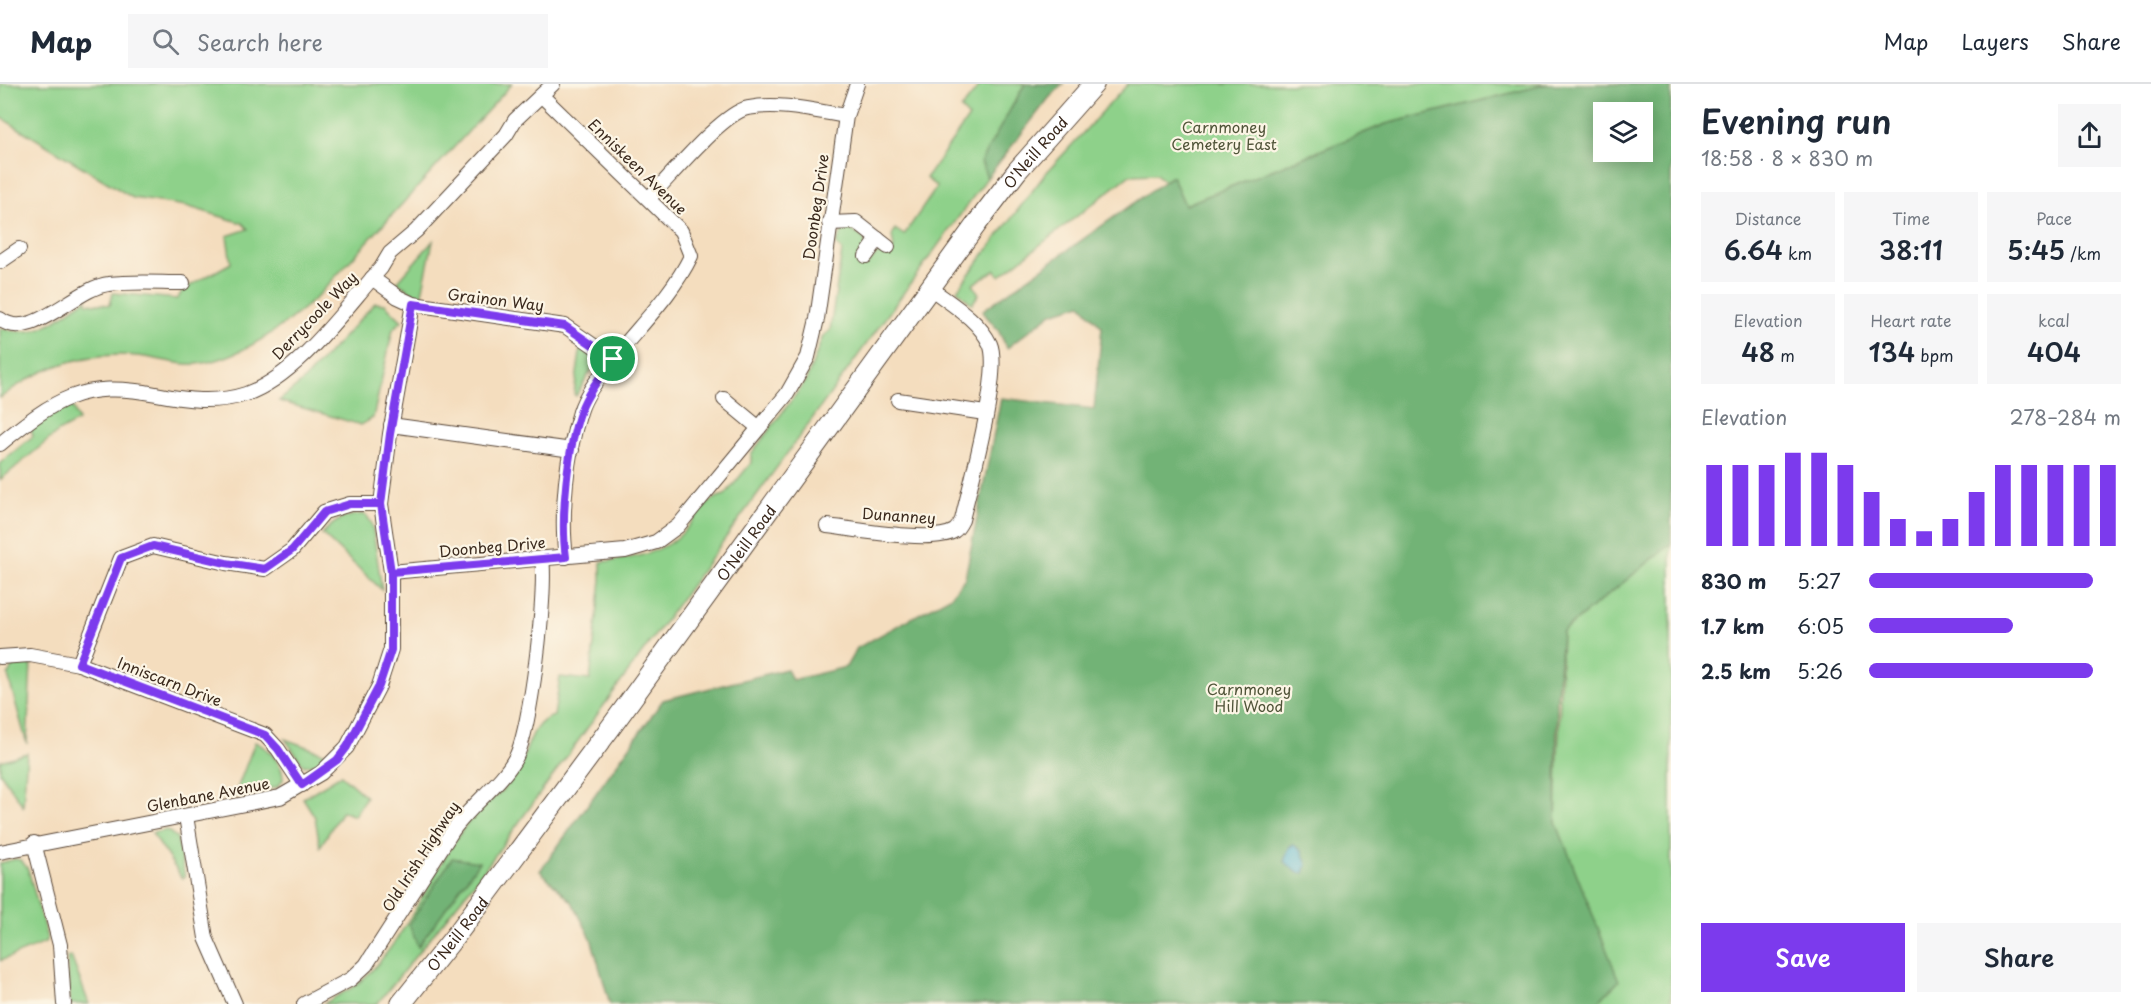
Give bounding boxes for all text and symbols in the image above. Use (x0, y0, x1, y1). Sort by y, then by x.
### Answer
search box (128, 14, 548, 68)
text: Map (30, 20, 92, 63)
icon: search (149, 25, 182, 58)
text: Search here (197, 25, 323, 58)
text: Map (1884, 25, 1928, 57)
text: Layers (1961, 25, 2029, 57)
text: Share (2062, 25, 2121, 57)
text: Evening run (1701, 95, 1892, 145)
map controls (1593, 102, 1653, 162)
button: layers (1593, 102, 1653, 162)
button: share (2058, 104, 2121, 167)
street label: O'Neill Road (997, 111, 1072, 193)
street label: Enniskeen Avenue (583, 113, 693, 219)
park label: Carnmoney Cemetery East (1171, 115, 1277, 155)
text: 18:58 · 8 × 830 m (1701, 143, 1873, 173)
street label: Doonbeg Drive (796, 152, 834, 262)
text: Distance (1734, 206, 1802, 230)
text: Time (1892, 206, 1930, 230)
text: Pace (2036, 206, 2072, 230)
text: 6.64 (1724, 230, 1783, 269)
text: 38:11 (1879, 230, 1943, 269)
text: 5:45 (2007, 230, 2065, 269)
text: km (1783, 241, 1812, 265)
text: /km (2065, 241, 2101, 265)
street label: Derrycoole Way (266, 266, 362, 364)
street label: Grainon Way (447, 282, 545, 316)
text: Elevation (1733, 308, 1803, 332)
text: Heart rate (1871, 308, 1951, 332)
text: kcal (2038, 308, 2070, 332)
text: 48 (1741, 332, 1775, 371)
text: 134 (1868, 332, 1915, 371)
text: 404 (2027, 332, 2081, 371)
pin (587, 333, 638, 384)
icon: arrive (596, 342, 629, 375)
text: m (1775, 343, 1795, 367)
text: bpm (1915, 343, 1954, 367)
text: Elevation (1701, 402, 1787, 432)
text: 278–284 m (2010, 402, 2121, 432)
street label: O'Neill Road (710, 499, 781, 585)
street label: Dunanney (861, 501, 937, 529)
street label: Doonbeg Drive (438, 530, 546, 562)
text: 830 m (1701, 566, 1766, 596)
text: 5:27 (1797, 566, 1841, 596)
text: 1.7 km (1701, 611, 1764, 641)
text: 6:05 (1797, 611, 1844, 641)
street label: Inniscarn Drive (115, 651, 225, 711)
text: 2.5 km (1701, 656, 1771, 686)
text: 5:26 (1797, 656, 1843, 686)
park label: Carnmoney Hill Wood (1207, 677, 1291, 717)
street label: Glenbane Avenue (145, 771, 271, 817)
street label: Old Irish Highway (376, 796, 464, 916)
street label: O'Neill Road (420, 891, 493, 976)
button: Save (1701, 923, 1905, 992)
button: Share (1917, 923, 2121, 992)

